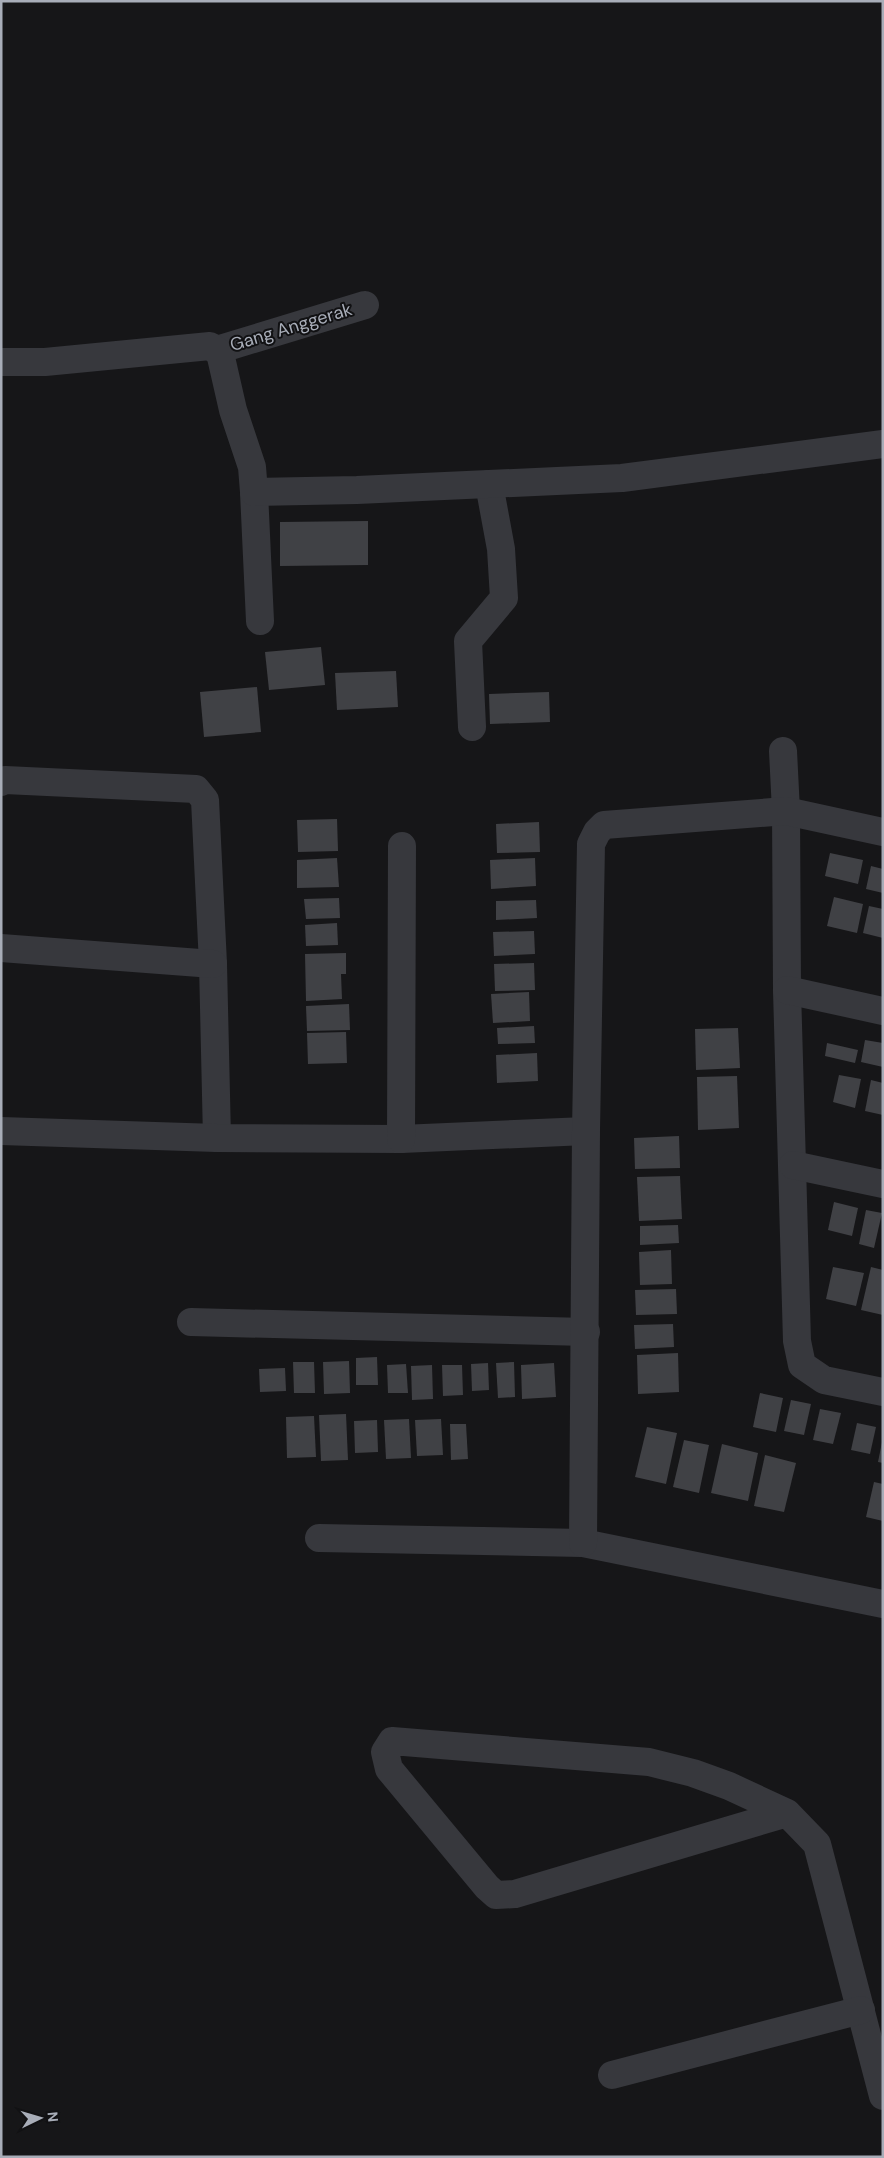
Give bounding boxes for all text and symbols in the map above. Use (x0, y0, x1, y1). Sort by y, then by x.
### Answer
street label: Gang Anggerak (227, 297, 355, 357)
north arrow (15, 2093, 65, 2143)
text: N (44, 2111, 62, 2123)

